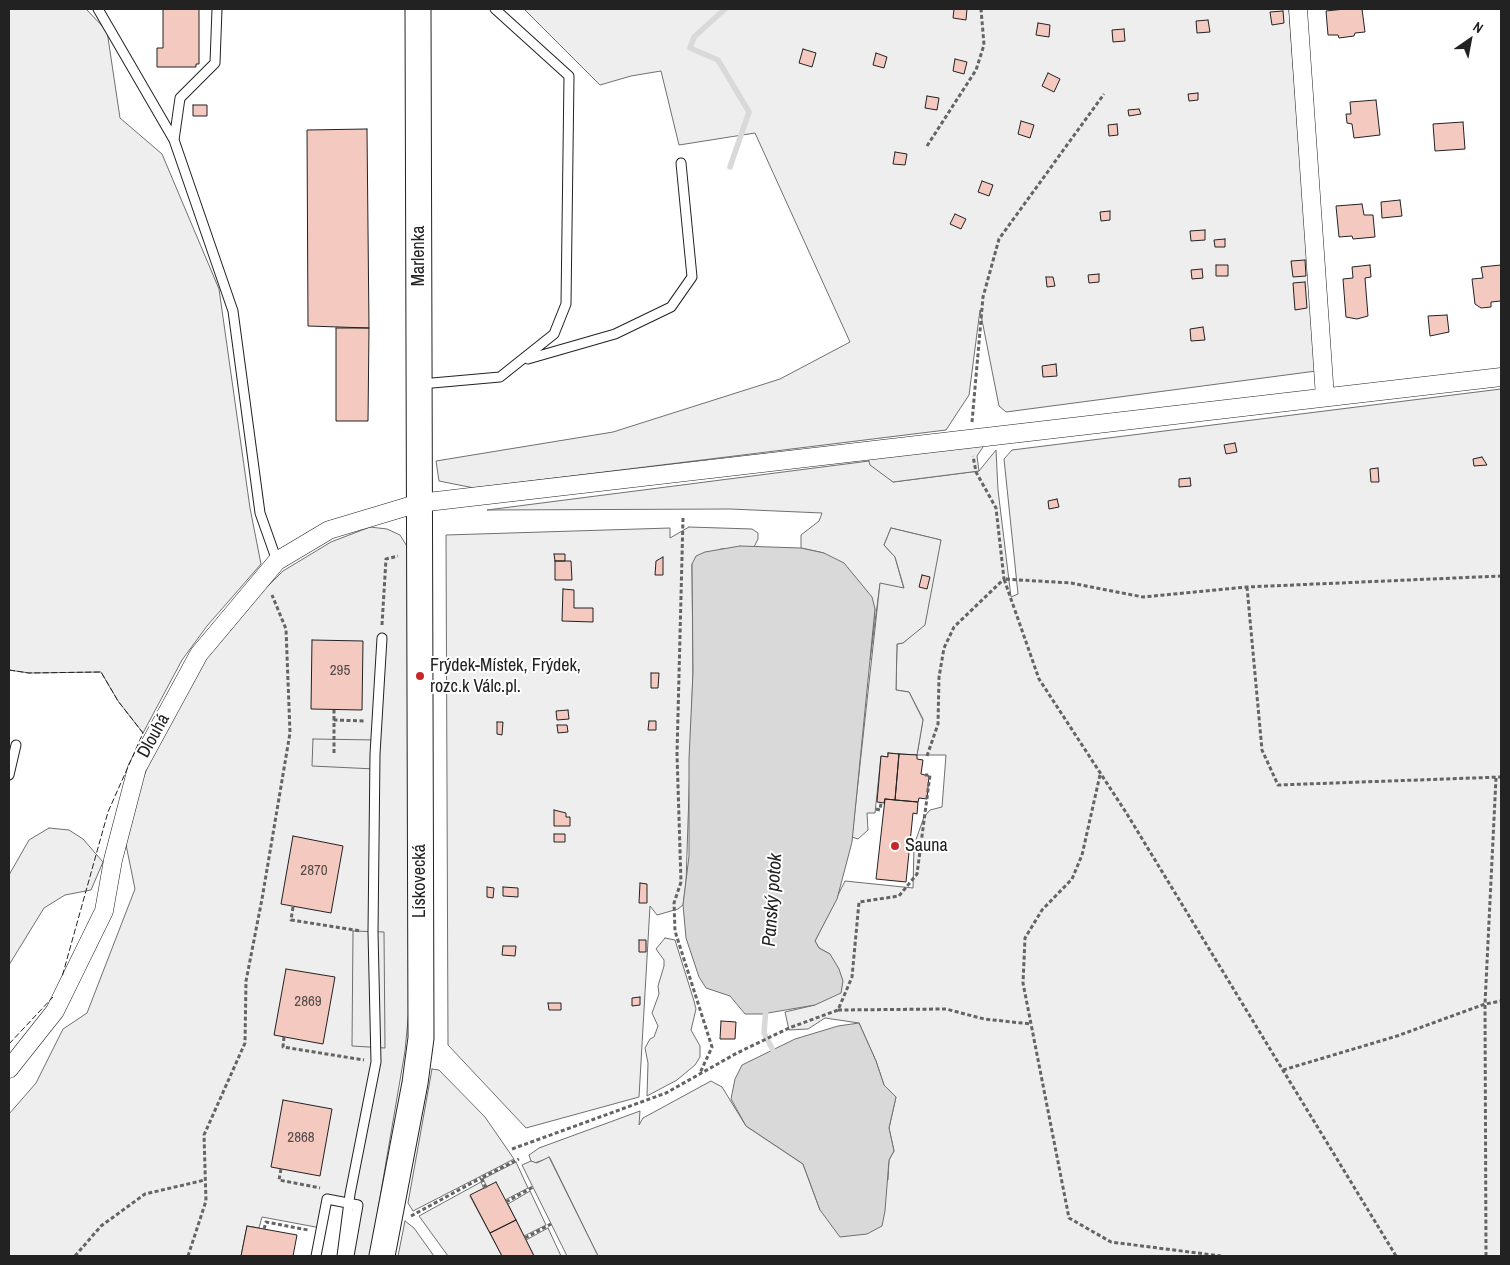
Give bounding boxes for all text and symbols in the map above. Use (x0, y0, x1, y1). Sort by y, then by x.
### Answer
north arrow (1445, 15, 1495, 65)
text: N (1470, 18, 1487, 37)
street label: Marlenka (408, 226, 430, 286)
place label: Frýdek-Místek, Frýdek, rozc.k Válc.pl. (430, 655, 581, 698)
house number: 295 (330, 662, 350, 680)
marker: Frýdek-Místek, Frýdek, rozc.k Válc.pl. (414, 670, 426, 682)
street label: Dlouhá (133, 710, 175, 762)
place label: Sauna (905, 835, 948, 857)
marker: Sauna (889, 840, 901, 852)
street label: Lískovecká (409, 844, 431, 918)
water label: Panský potok (758, 853, 788, 947)
house number: 2870 (300, 862, 328, 880)
house number: 2869 (294, 993, 322, 1011)
house number: 2868 (287, 1129, 315, 1147)

